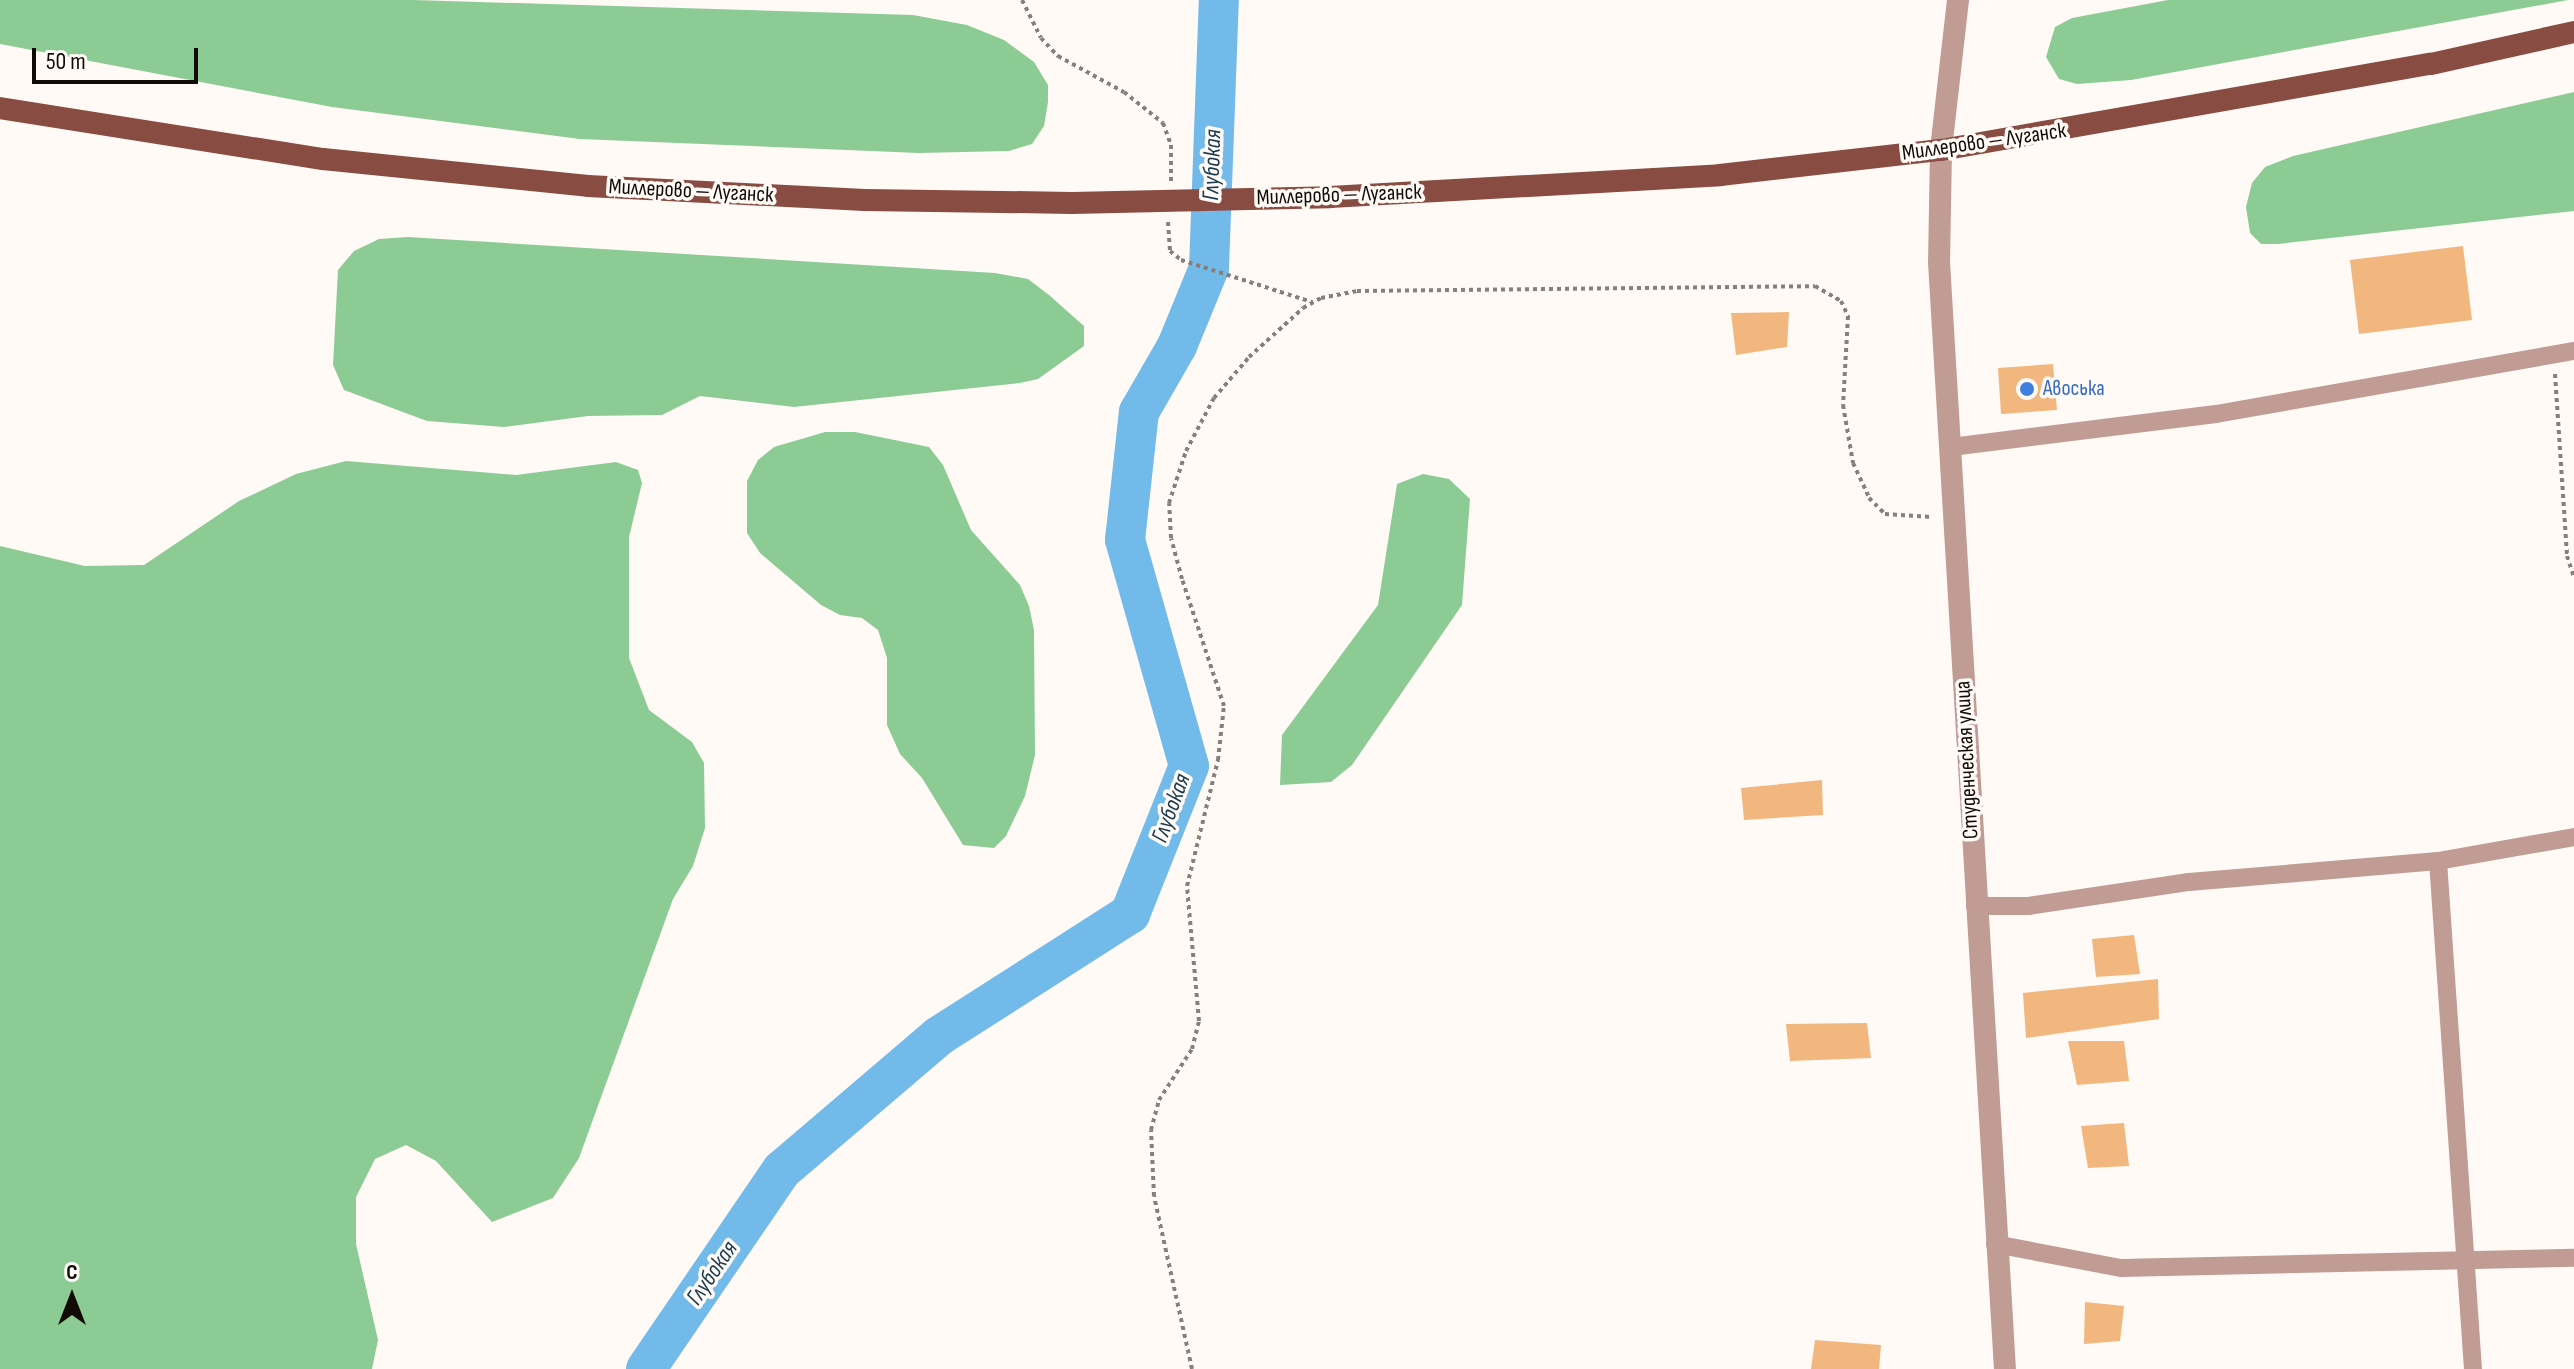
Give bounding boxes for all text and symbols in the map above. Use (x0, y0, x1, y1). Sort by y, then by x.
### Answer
scale bar (36, 32, 202, 82)
text: 50 m (46, 47, 86, 76)
street label: Миллерово — Луганск (1900, 117, 2068, 167)
water label: Глубокая (1196, 129, 1228, 201)
street label: Миллерово — Луганск (608, 173, 774, 209)
street label: Миллерово — Луганск (1256, 179, 1422, 211)
place label: Авоська (2043, 376, 2105, 402)
marker: Авоська (2018, 380, 2036, 398)
street label: Студенческая улица (1950, 680, 1984, 840)
water label: Глубокая (1145, 770, 1197, 846)
water label: Глубокая (680, 1235, 744, 1311)
north arrow (32, 1257, 112, 1337)
text: С (66, 1259, 78, 1286)

